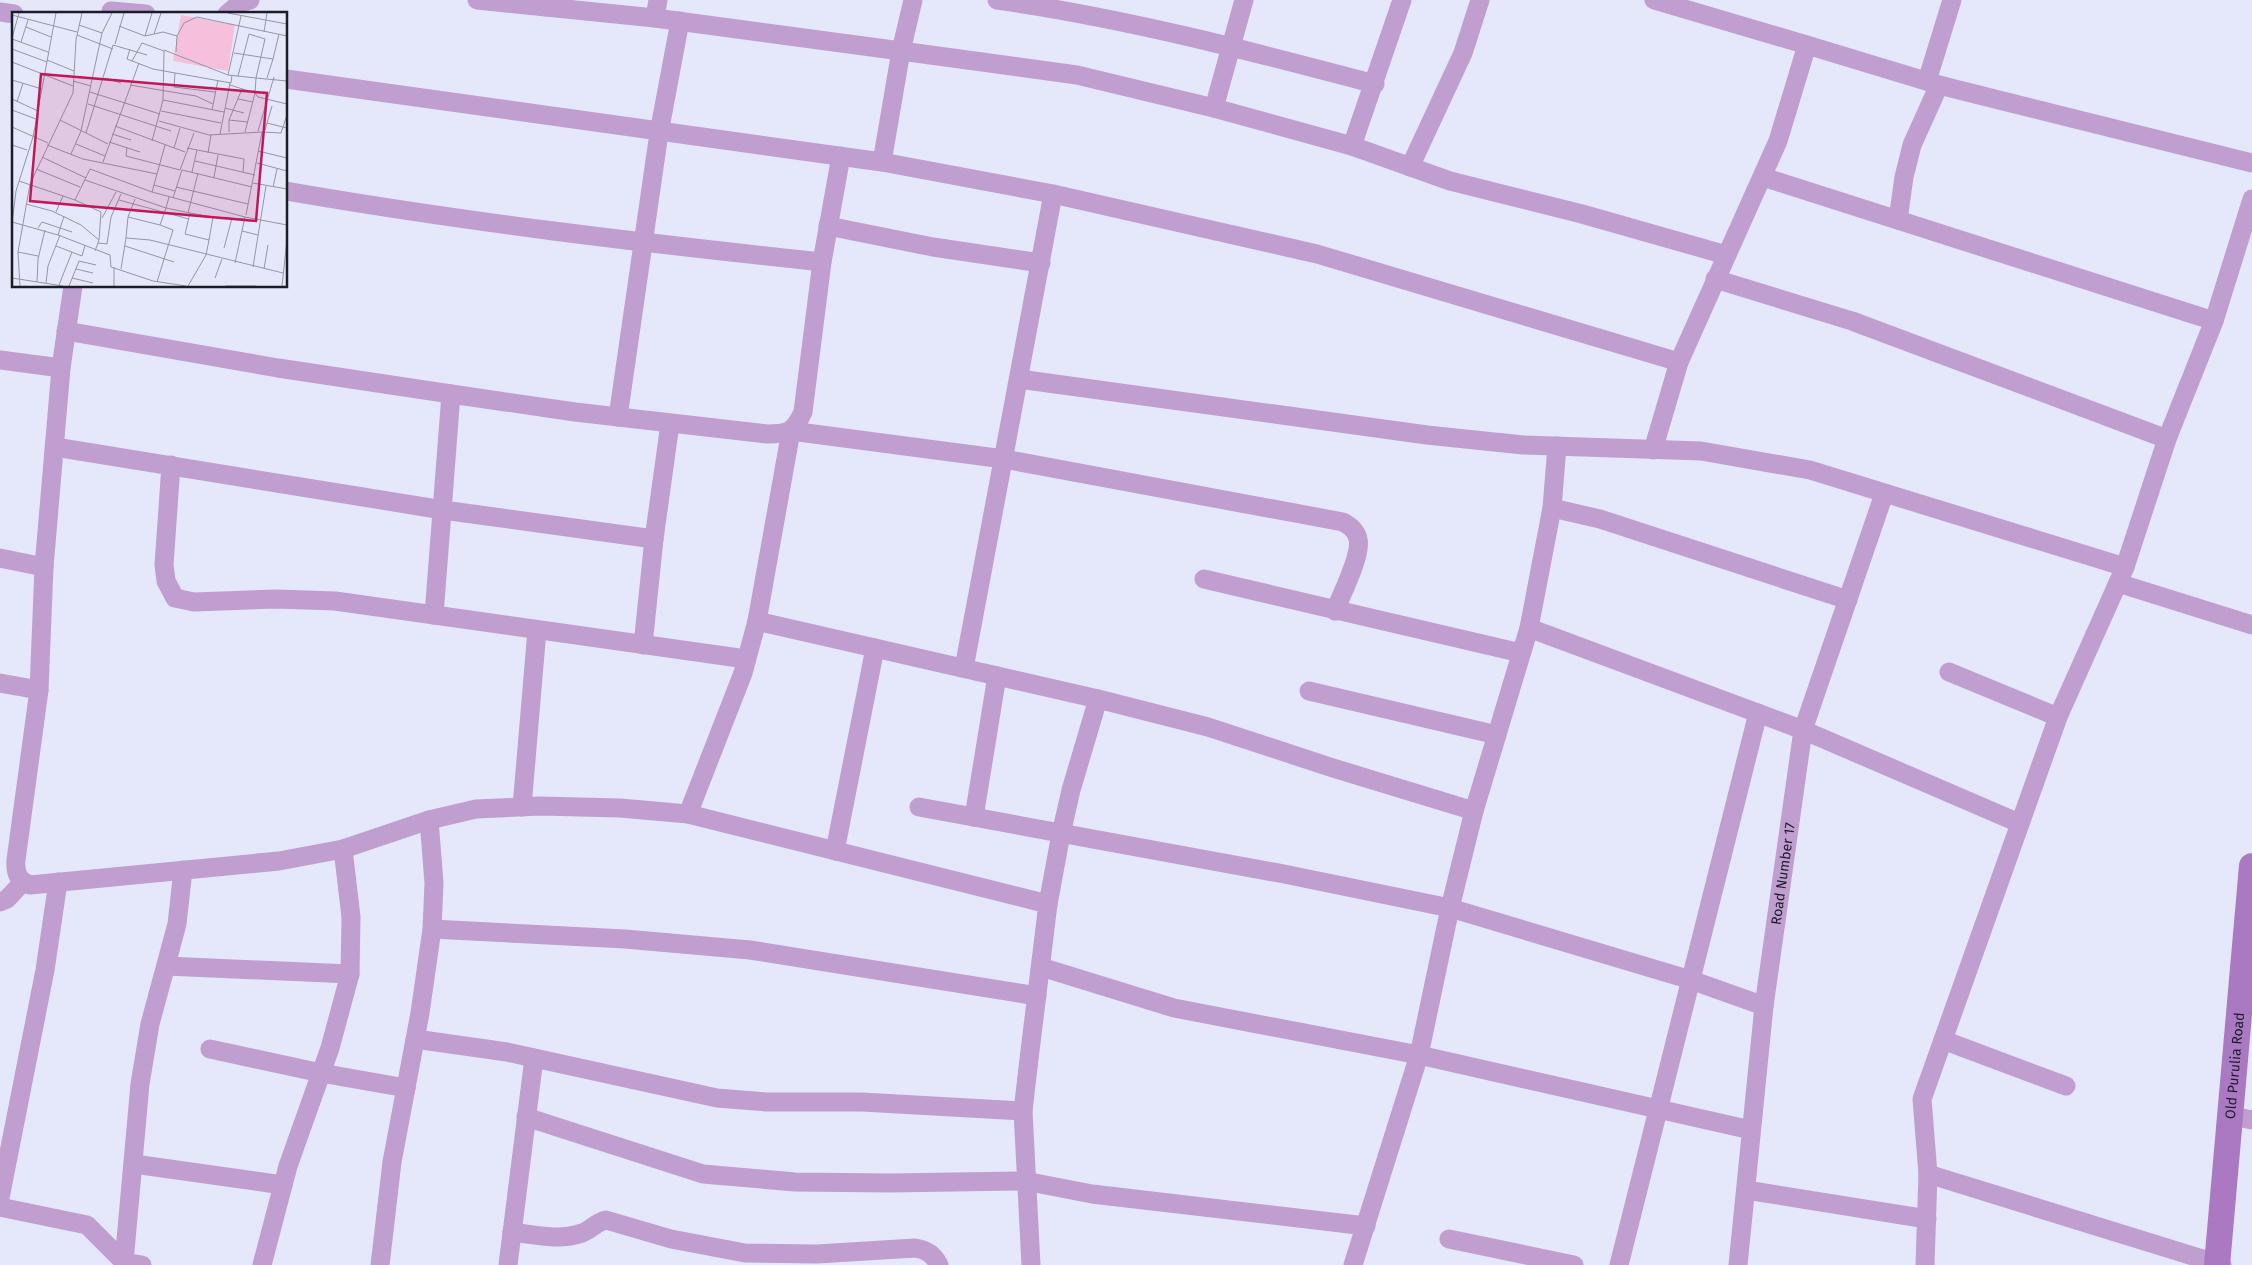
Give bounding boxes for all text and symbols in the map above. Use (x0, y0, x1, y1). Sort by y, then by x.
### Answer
inset map (12, 12, 288, 288)
street label: Road Number 17 (1767, 821, 1798, 926)
street label: Old Purulia Road (2221, 1012, 2248, 1120)

